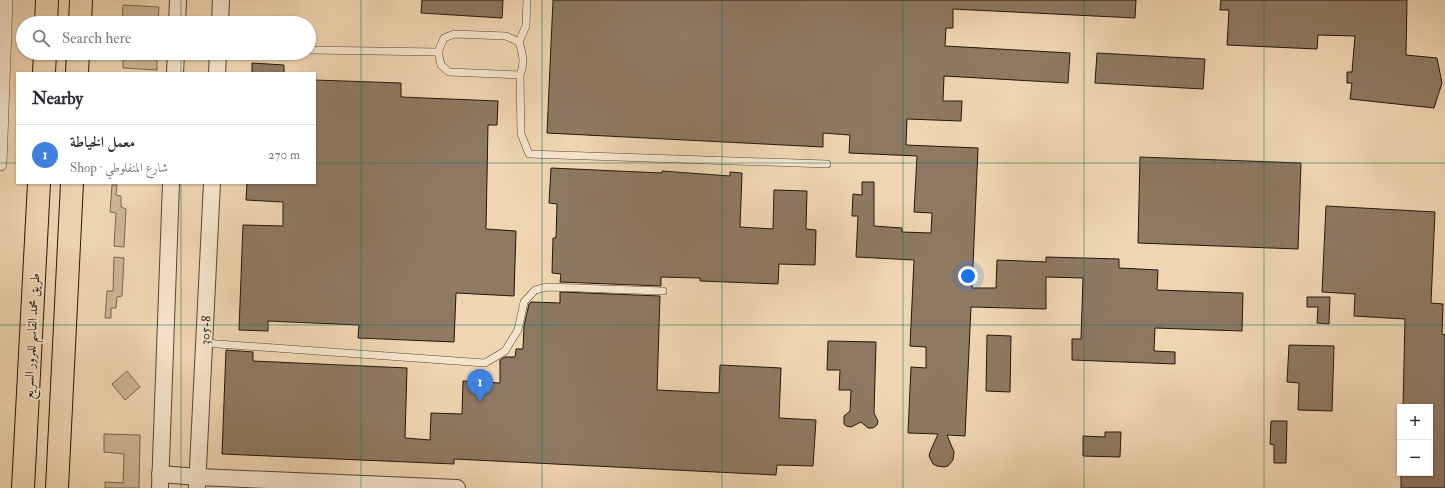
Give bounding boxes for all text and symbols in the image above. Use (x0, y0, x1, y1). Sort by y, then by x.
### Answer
search box (16, 16, 316, 60)
icon: search (30, 27, 52, 49)
text: Search here (62, 29, 131, 48)
text: Nearby (32, 88, 83, 109)
text: معمل الخياطة (70, 133, 135, 152)
text: 1 (43, 147, 47, 163)
text: 270 m (268, 147, 300, 163)
text: Shop · شارع المنفلوطي (70, 160, 168, 176)
your location (958, 266, 978, 286)
street label: طريق محمد القاسم للمرور السريع (21, 273, 48, 400)
street label: 305-8 (197, 315, 214, 345)
pin: 1 (467, 369, 493, 402)
map controls (1397, 404, 1433, 476)
button: + (1397, 404, 1433, 440)
button: − (1397, 440, 1433, 476)

